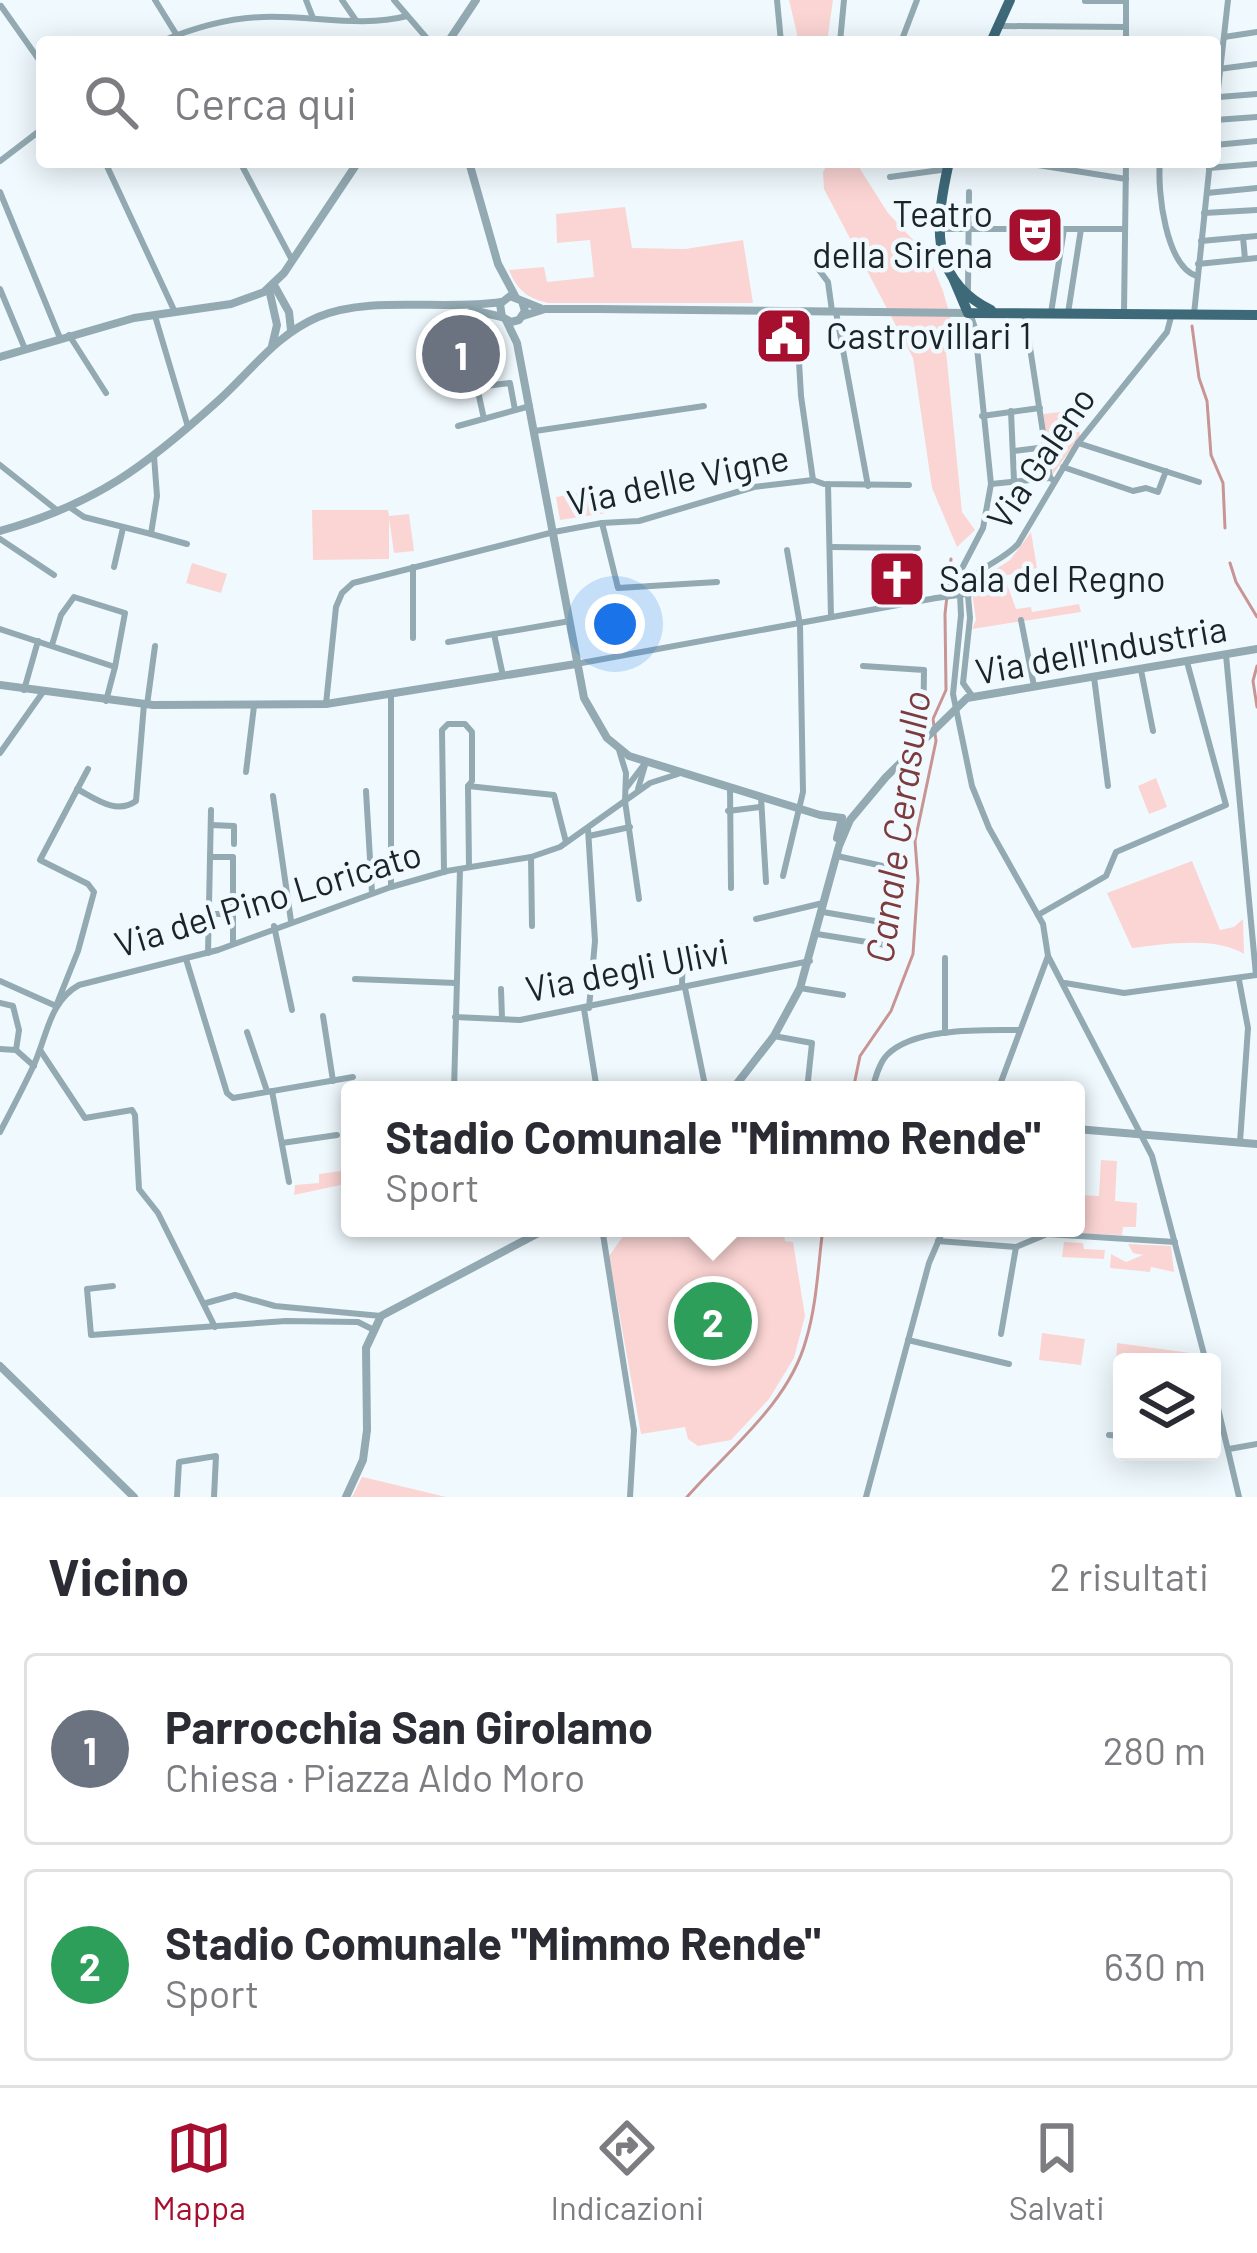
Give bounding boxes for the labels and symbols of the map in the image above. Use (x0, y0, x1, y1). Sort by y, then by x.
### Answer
place label: Teatro della Sirena (812, 191, 993, 275)
theatre icon: Teatro della Sirena (1004, 204, 1066, 266)
public building icon: Castrovillari 1 (753, 305, 815, 367)
pin: 1 (422, 309, 500, 399)
place label: Castrovillari 1 (826, 313, 1032, 356)
street label: Via Galeno (977, 378, 1103, 537)
street label: Via delle Vigne (563, 434, 793, 523)
church icon: Sala del Regno (866, 548, 928, 610)
place label: Sala del Regno (939, 556, 1166, 599)
your location (585, 594, 645, 654)
street label: Via dell'Industria (972, 605, 1230, 692)
water label: Canale Cerasullo (854, 688, 939, 966)
street label: Via del Pino Loricato (109, 830, 426, 965)
street label: Via degli Ulivi (522, 928, 732, 1009)
pin: 2 (674, 1276, 752, 1366)

